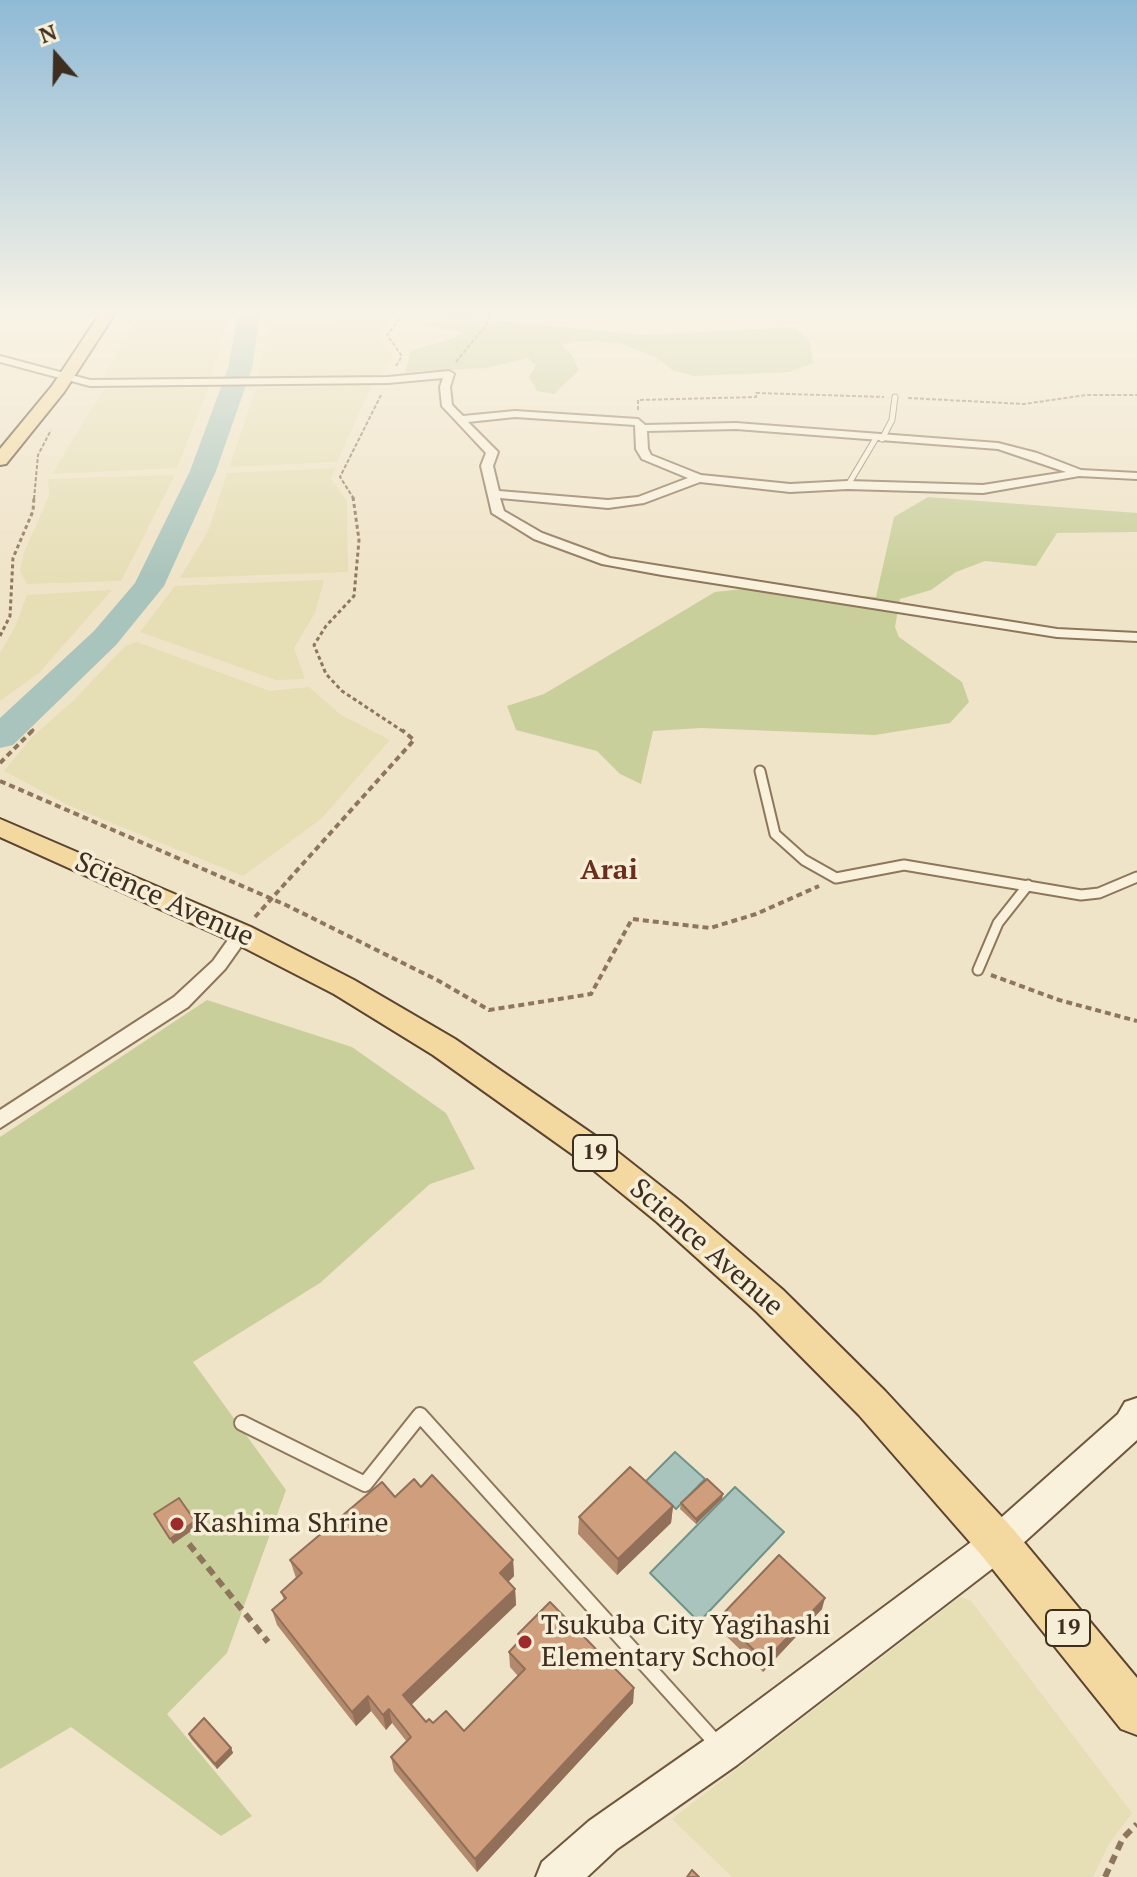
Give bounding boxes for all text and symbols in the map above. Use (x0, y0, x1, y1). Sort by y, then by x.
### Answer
north arrow (16, 16, 96, 96)
text: N (35, 16, 60, 49)
street label: Science Avenue (69, 846, 259, 954)
district label: Arai (580, 854, 638, 888)
road number: 19 (573, 1135, 617, 1171)
street label: Science Avenue (622, 1172, 790, 1324)
place label: Kashima Shrine (193, 1507, 389, 1541)
marker: Kashima Shrine (168, 1515, 186, 1533)
place label: Tsukuba City Yagihashi Elementary School (541, 1609, 831, 1675)
road number: 19 (1046, 1610, 1090, 1646)
marker: Tsukuba City Yagihashi Elementary School (516, 1633, 534, 1651)

